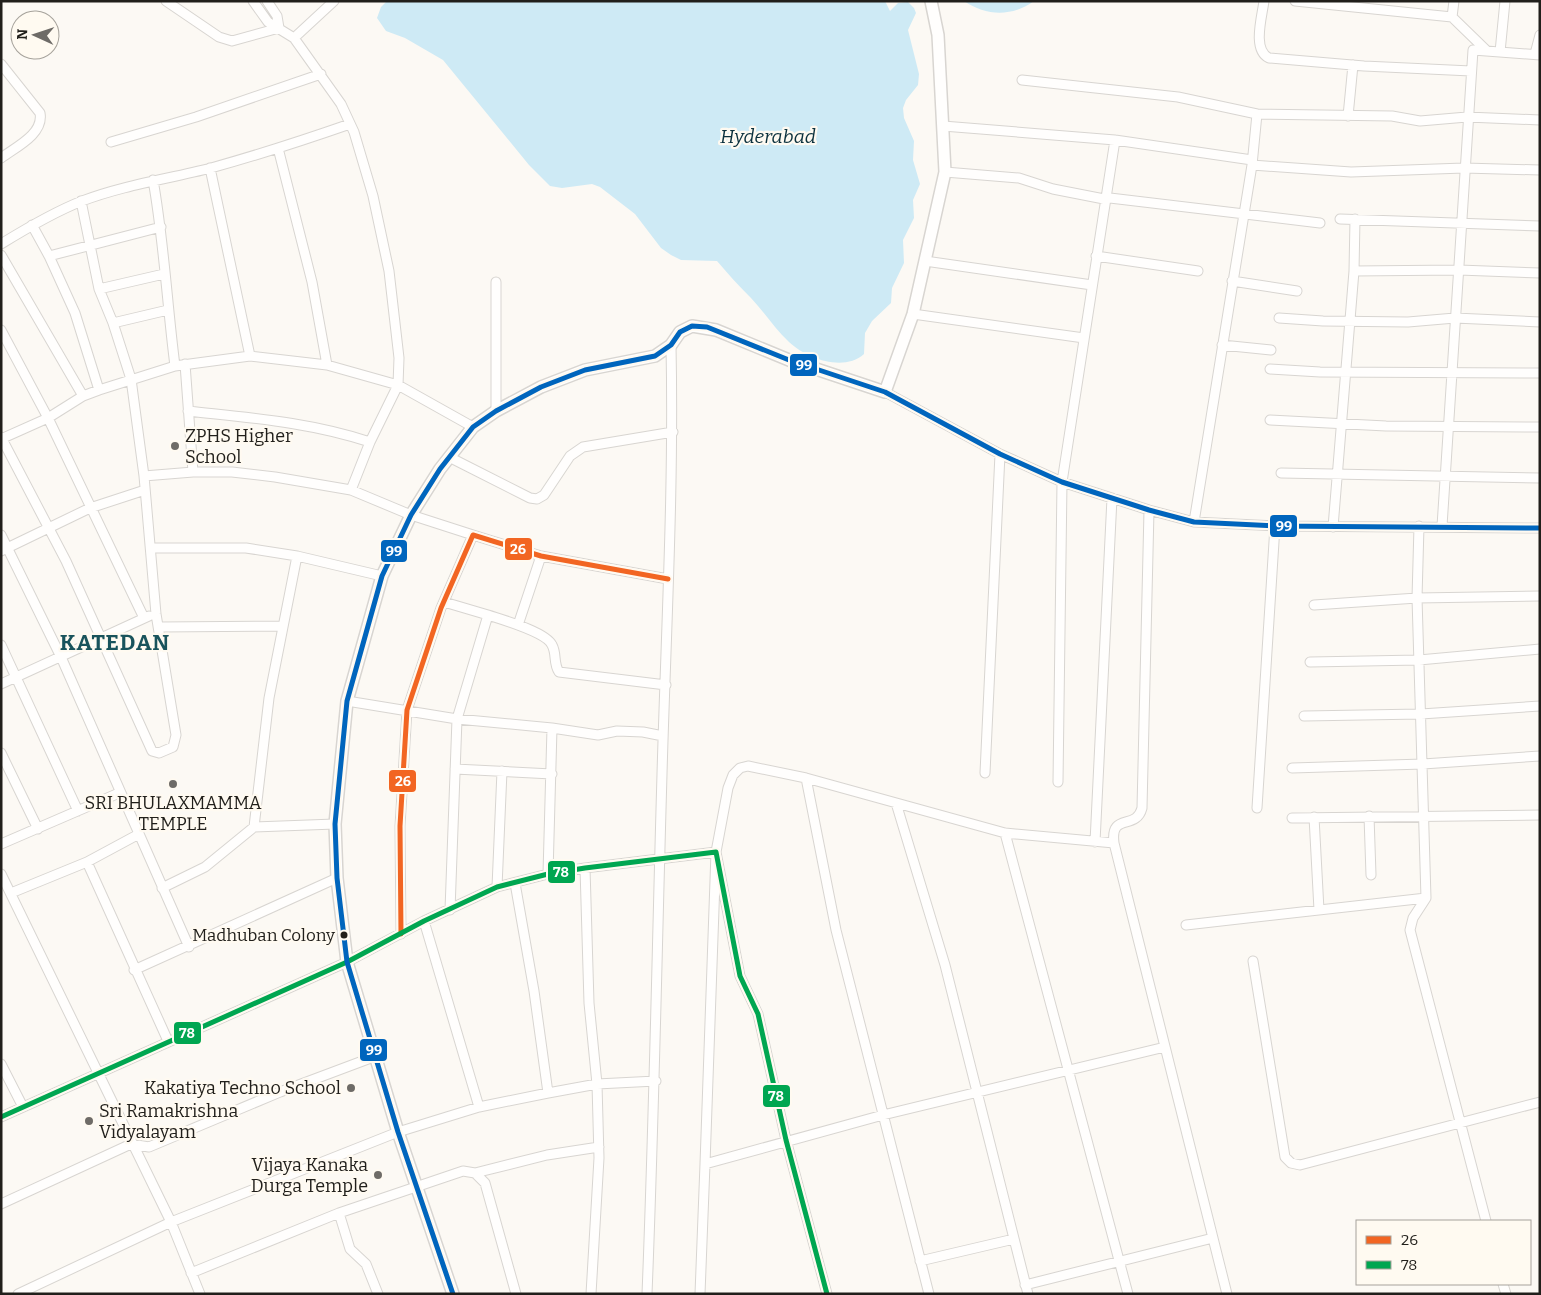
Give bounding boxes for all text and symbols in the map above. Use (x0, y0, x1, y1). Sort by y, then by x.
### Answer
north arrow (10, 10, 60, 60)
text: N (14, 28, 31, 40)
water label: Hyderabad (720, 125, 816, 148)
line badge: 99 (789, 353, 818, 377)
text: 99 (796, 357, 812, 374)
place label: ZPHS Higher School (185, 425, 293, 468)
marker: ZPHS Higher School (169, 440, 181, 452)
line badge: 99 (1269, 514, 1298, 538)
text: 99 (1276, 518, 1292, 535)
line badge: 26 (504, 537, 533, 561)
line badge: 99 (380, 539, 408, 563)
text: 26 (510, 541, 526, 558)
text: 99 (386, 543, 402, 560)
district label: KATEDAN (60, 629, 170, 656)
line badge: 26 (388, 769, 417, 793)
text: 26 (395, 773, 411, 790)
marker: SRI BHULAXMAMMA TEMPLE (167, 778, 179, 790)
place label: SRI BHULAXMAMMA TEMPLE (84, 792, 262, 835)
line badge: 78 (547, 860, 576, 884)
text: 78 (553, 864, 569, 881)
place label: Madhuban Colony (192, 925, 336, 946)
marker: Madhuban Colony (339, 930, 349, 940)
line badge: 78 (173, 1021, 202, 1045)
text: 78 (179, 1025, 195, 1042)
line badge: 99 (359, 1038, 388, 1062)
text: 99 (366, 1042, 382, 1059)
place label: Kakatiya Techno School (144, 1077, 341, 1099)
marker: Kakatiya Techno School (345, 1082, 357, 1094)
line badge: 78 (762, 1084, 791, 1108)
text: 78 (768, 1088, 784, 1105)
place label: Sri Ramakrishna Vidyalayam (99, 1100, 238, 1143)
marker: Sri Ramakrishna Vidyalayam (83, 1115, 95, 1127)
place label: Vijaya Kanaka Durga Temple (251, 1154, 368, 1197)
marker: Vijaya Kanaka Durga Temple (372, 1169, 384, 1181)
legend (1356, 1220, 1531, 1285)
text: 26 (1401, 1231, 1418, 1249)
text: 78 (1401, 1256, 1417, 1274)

